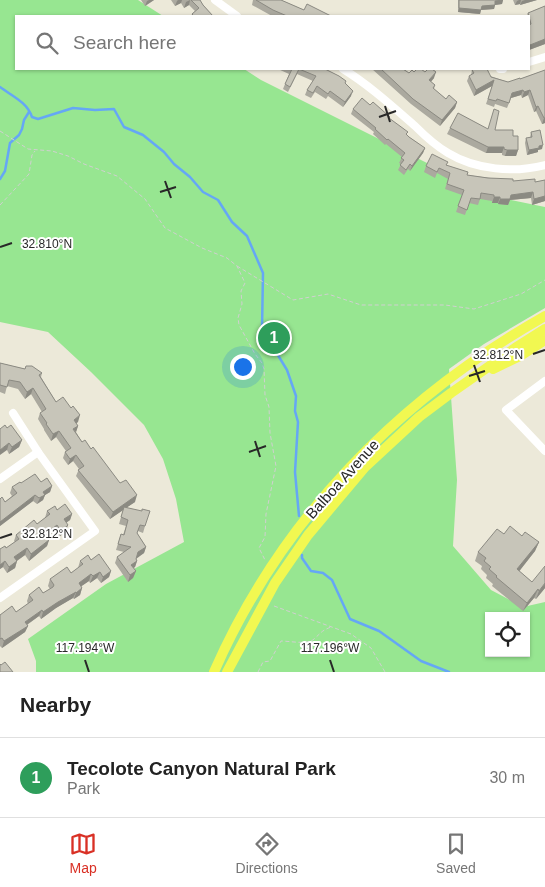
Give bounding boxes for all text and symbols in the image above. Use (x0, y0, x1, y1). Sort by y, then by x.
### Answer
search box (15, 15, 530, 70)
icon: search (33, 29, 61, 57)
text: Search here (73, 32, 177, 53)
text: 32.810°N (22, 237, 72, 251)
pin: 1 (258, 319, 290, 357)
text: 32.812°N (473, 348, 523, 362)
your location (230, 354, 256, 380)
street label: Balboa Avenue (302, 436, 382, 522)
text: 32.812°N (22, 527, 72, 541)
map controls (485, 612, 530, 657)
button: locate (485, 612, 530, 657)
text: 117.194°W (56, 641, 115, 655)
text: 117.196°W (301, 641, 360, 655)
text: Nearby (20, 693, 91, 716)
text: Tecolote Canyon Natural Park (67, 758, 336, 779)
text: 1 (32, 769, 40, 786)
text: 30 m (489, 769, 525, 786)
text: Park (67, 780, 100, 797)
tab: Map (69, 830, 97, 876)
tab: Directions (236, 830, 298, 876)
tab: Saved (436, 830, 476, 876)

